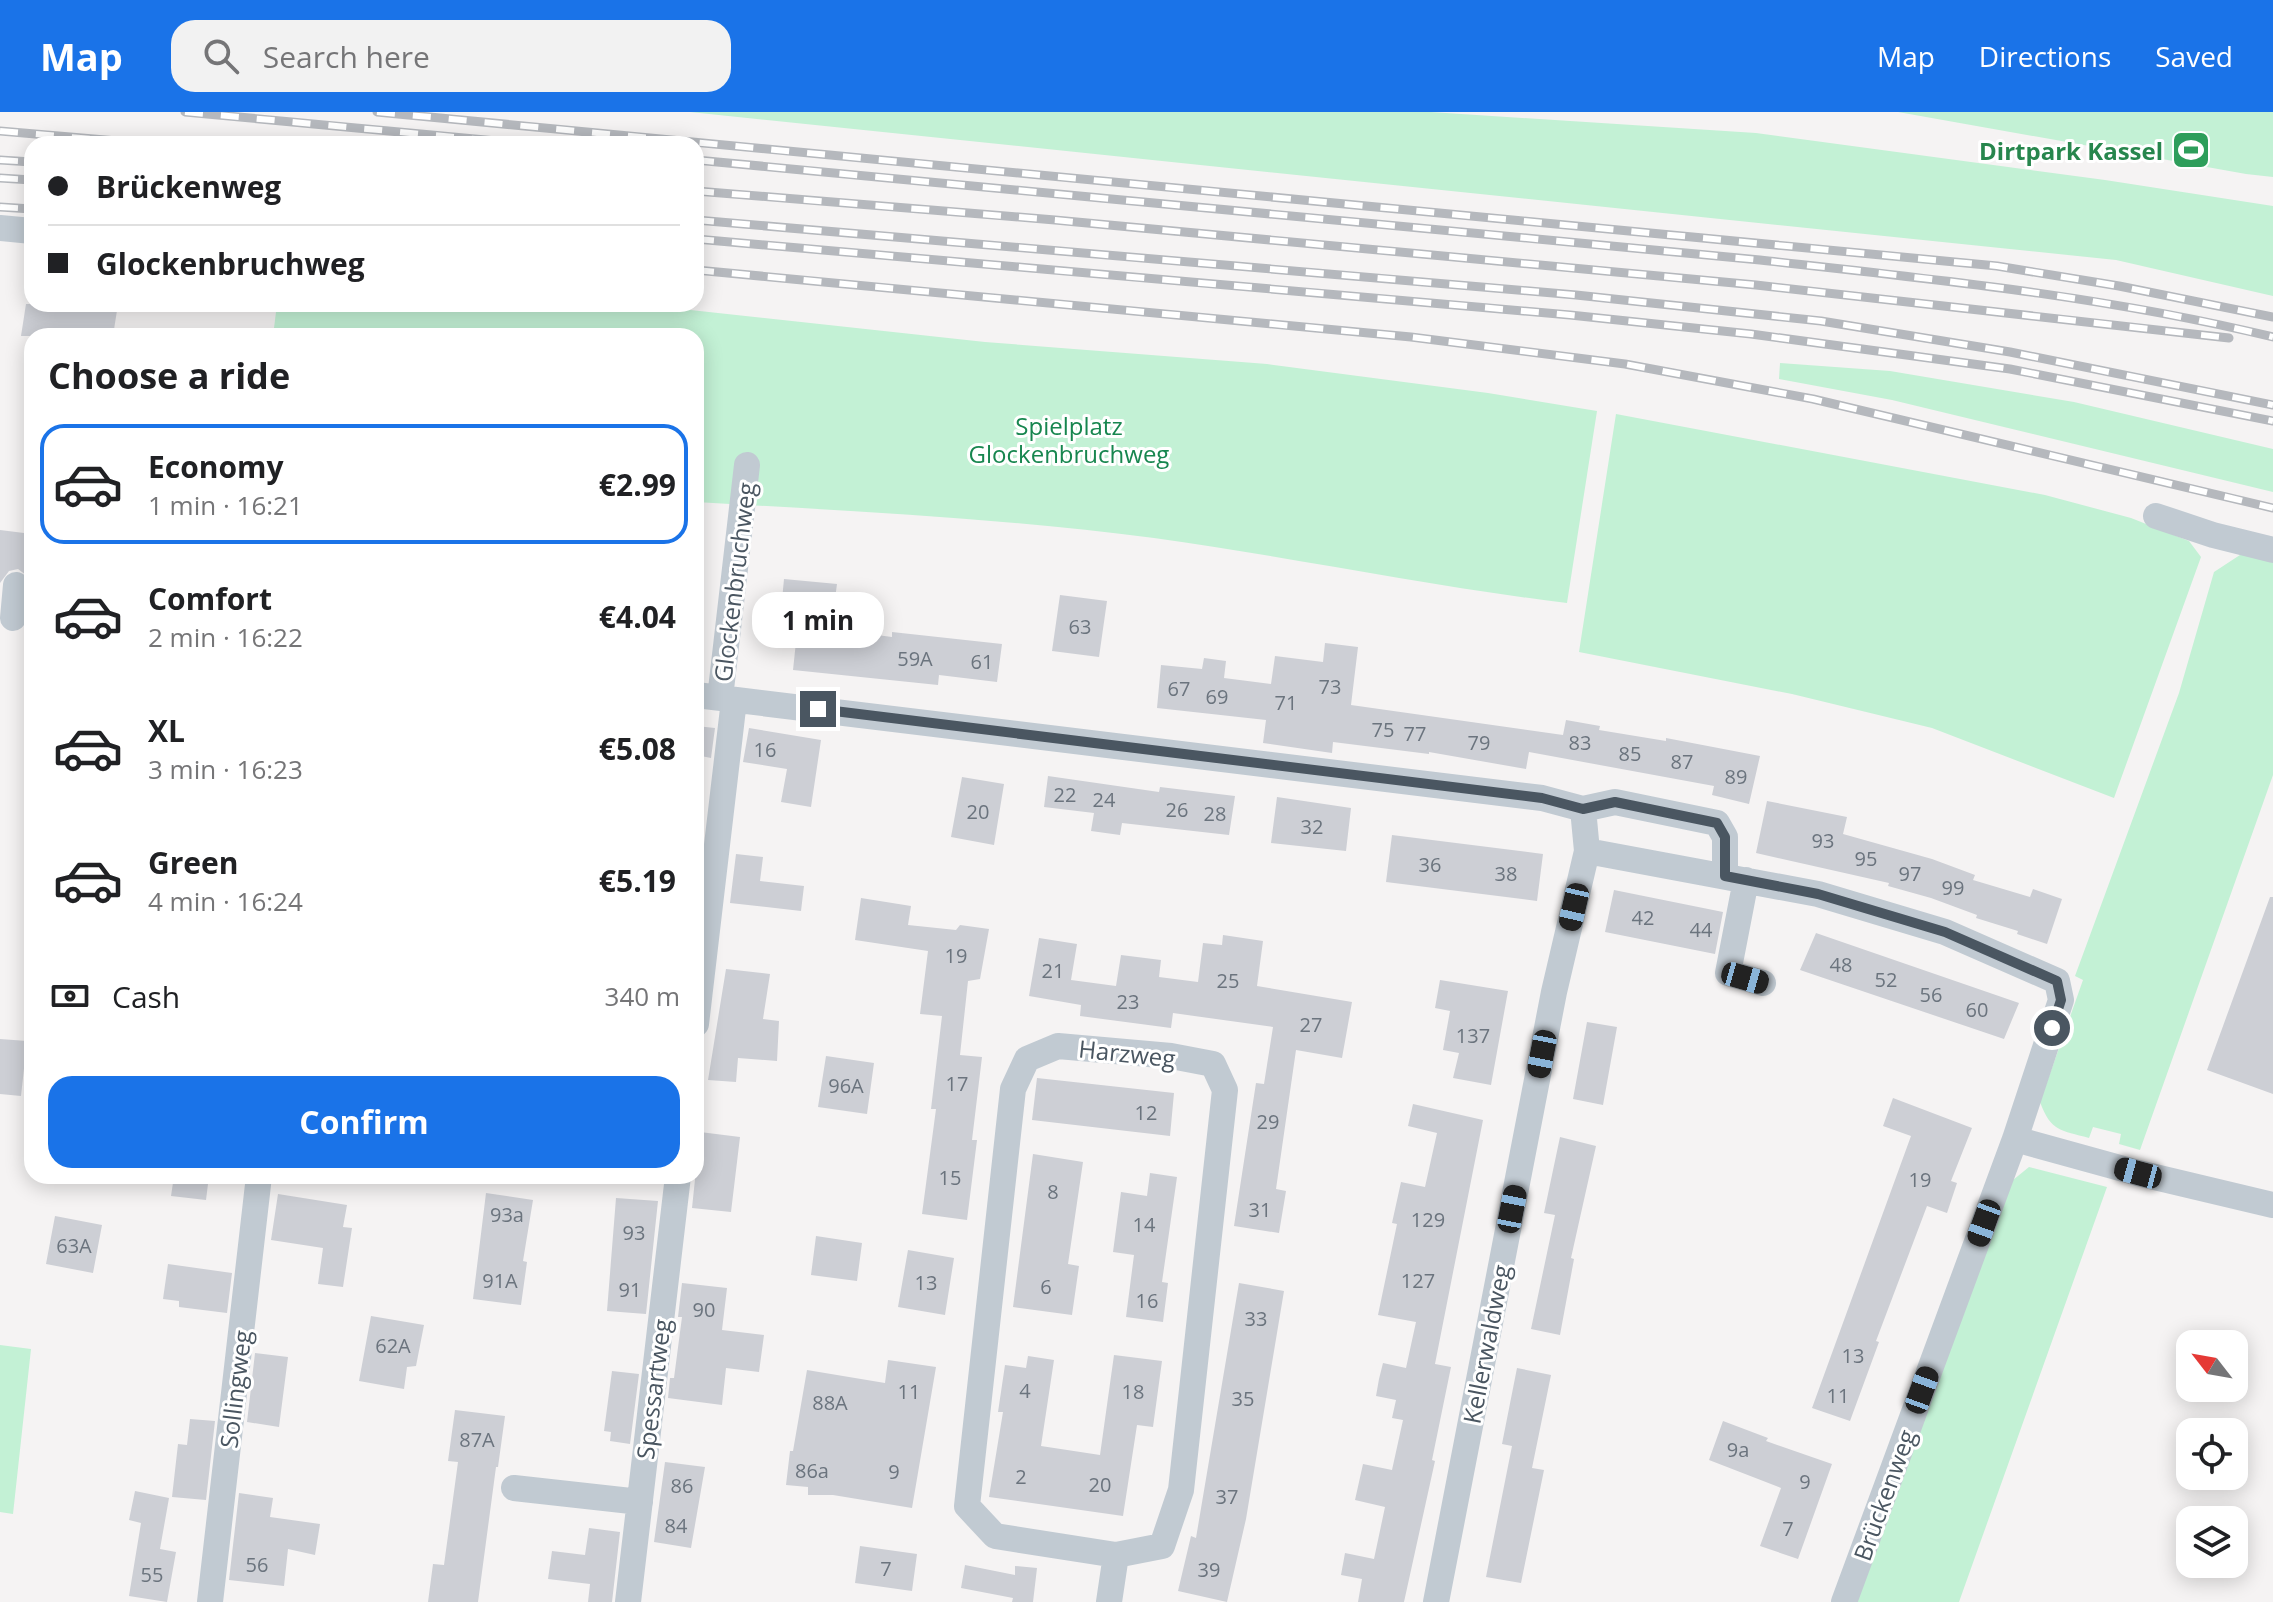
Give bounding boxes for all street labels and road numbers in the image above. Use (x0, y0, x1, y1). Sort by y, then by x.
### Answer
street label: Glockenbruchweg (705, 480, 763, 684)
street label: Harzweg (1077, 1032, 1177, 1074)
street label: Kellerwaldweg (1454, 1262, 1518, 1426)
street label: Spessartweg (628, 1317, 678, 1461)
street label: Sollingweg (211, 1328, 259, 1450)
street label: Brückenweg (1845, 1425, 1923, 1565)

